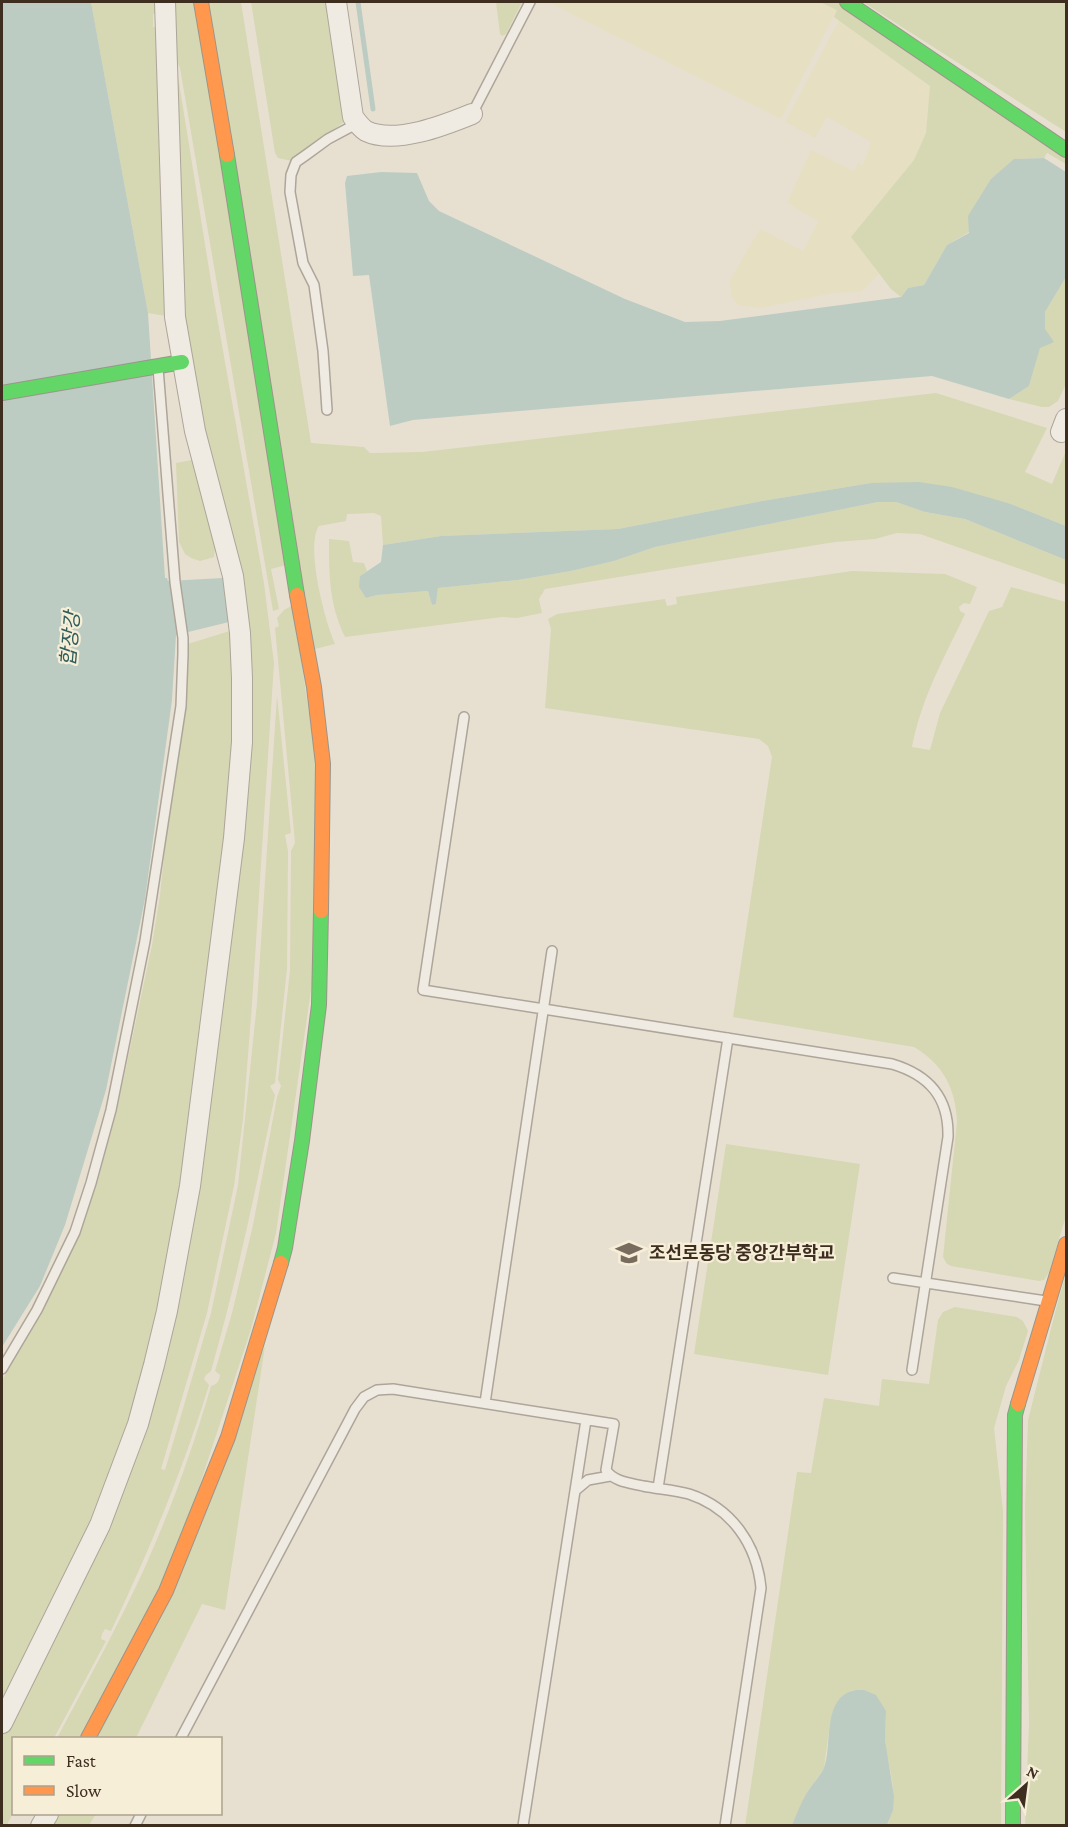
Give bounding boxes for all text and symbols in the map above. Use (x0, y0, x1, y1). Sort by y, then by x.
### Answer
water label: 합장강 (57, 608, 84, 667)
school or university icon: 조선로동당 중앙간부학교 (614, 1238, 644, 1268)
place label: 조선로동당 중앙간부학교 (649, 1243, 835, 1263)
legend (12, 1737, 222, 1815)
text: Fast (66, 1751, 97, 1771)
north arrow (996, 1755, 1056, 1815)
text: N (1024, 1762, 1042, 1782)
text: Slow (66, 1781, 102, 1801)

